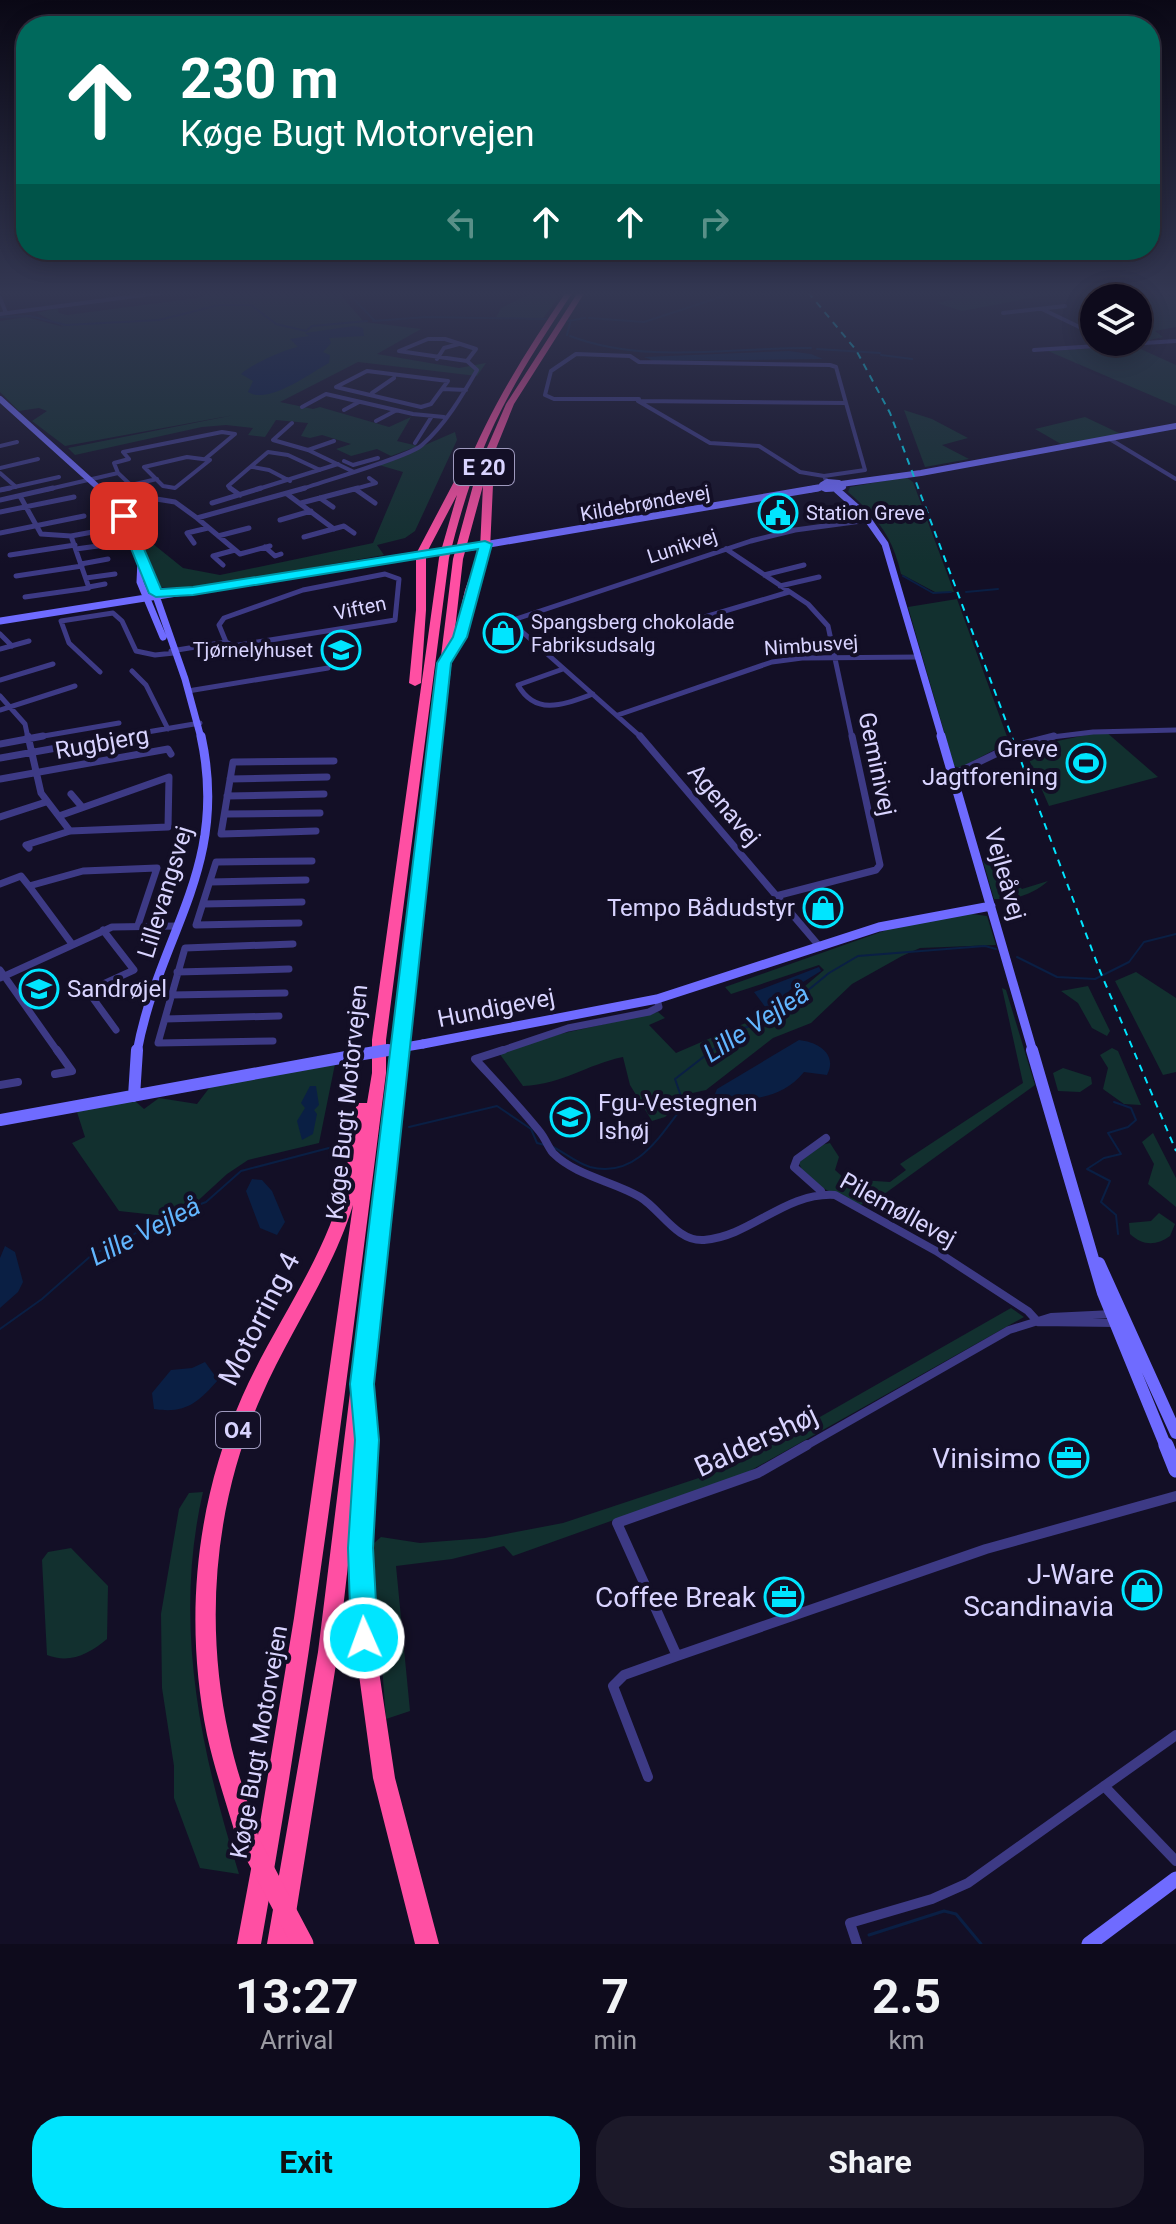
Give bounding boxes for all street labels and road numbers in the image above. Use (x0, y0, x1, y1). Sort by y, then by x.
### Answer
road number: E 20 (454, 449, 514, 485)
street label: Kildebrøndevej (578, 480, 712, 526)
street label: Lunikvej (644, 523, 720, 569)
street label: Viften (332, 591, 388, 625)
street label: Nimbusvej (763, 630, 859, 660)
street label: Geminivej (852, 710, 902, 818)
street label: Rugbjerg (53, 721, 151, 765)
street label: Agenavej (682, 758, 766, 852)
street label: Lillevangsvej (132, 823, 198, 961)
street label: Vejleåvej (979, 825, 1031, 923)
street label: Køge Bugt Motorvejen (321, 983, 373, 1221)
street label: Hundigevej (435, 983, 557, 1033)
street label: Pilemøllevej (835, 1167, 961, 1253)
street label: Motorring 4 (211, 1247, 307, 1391)
street label: Baldershøj (689, 1398, 823, 1484)
road number: O4 (216, 1412, 260, 1448)
street label: Køge Bugt Motorvejen (225, 1623, 293, 1861)

